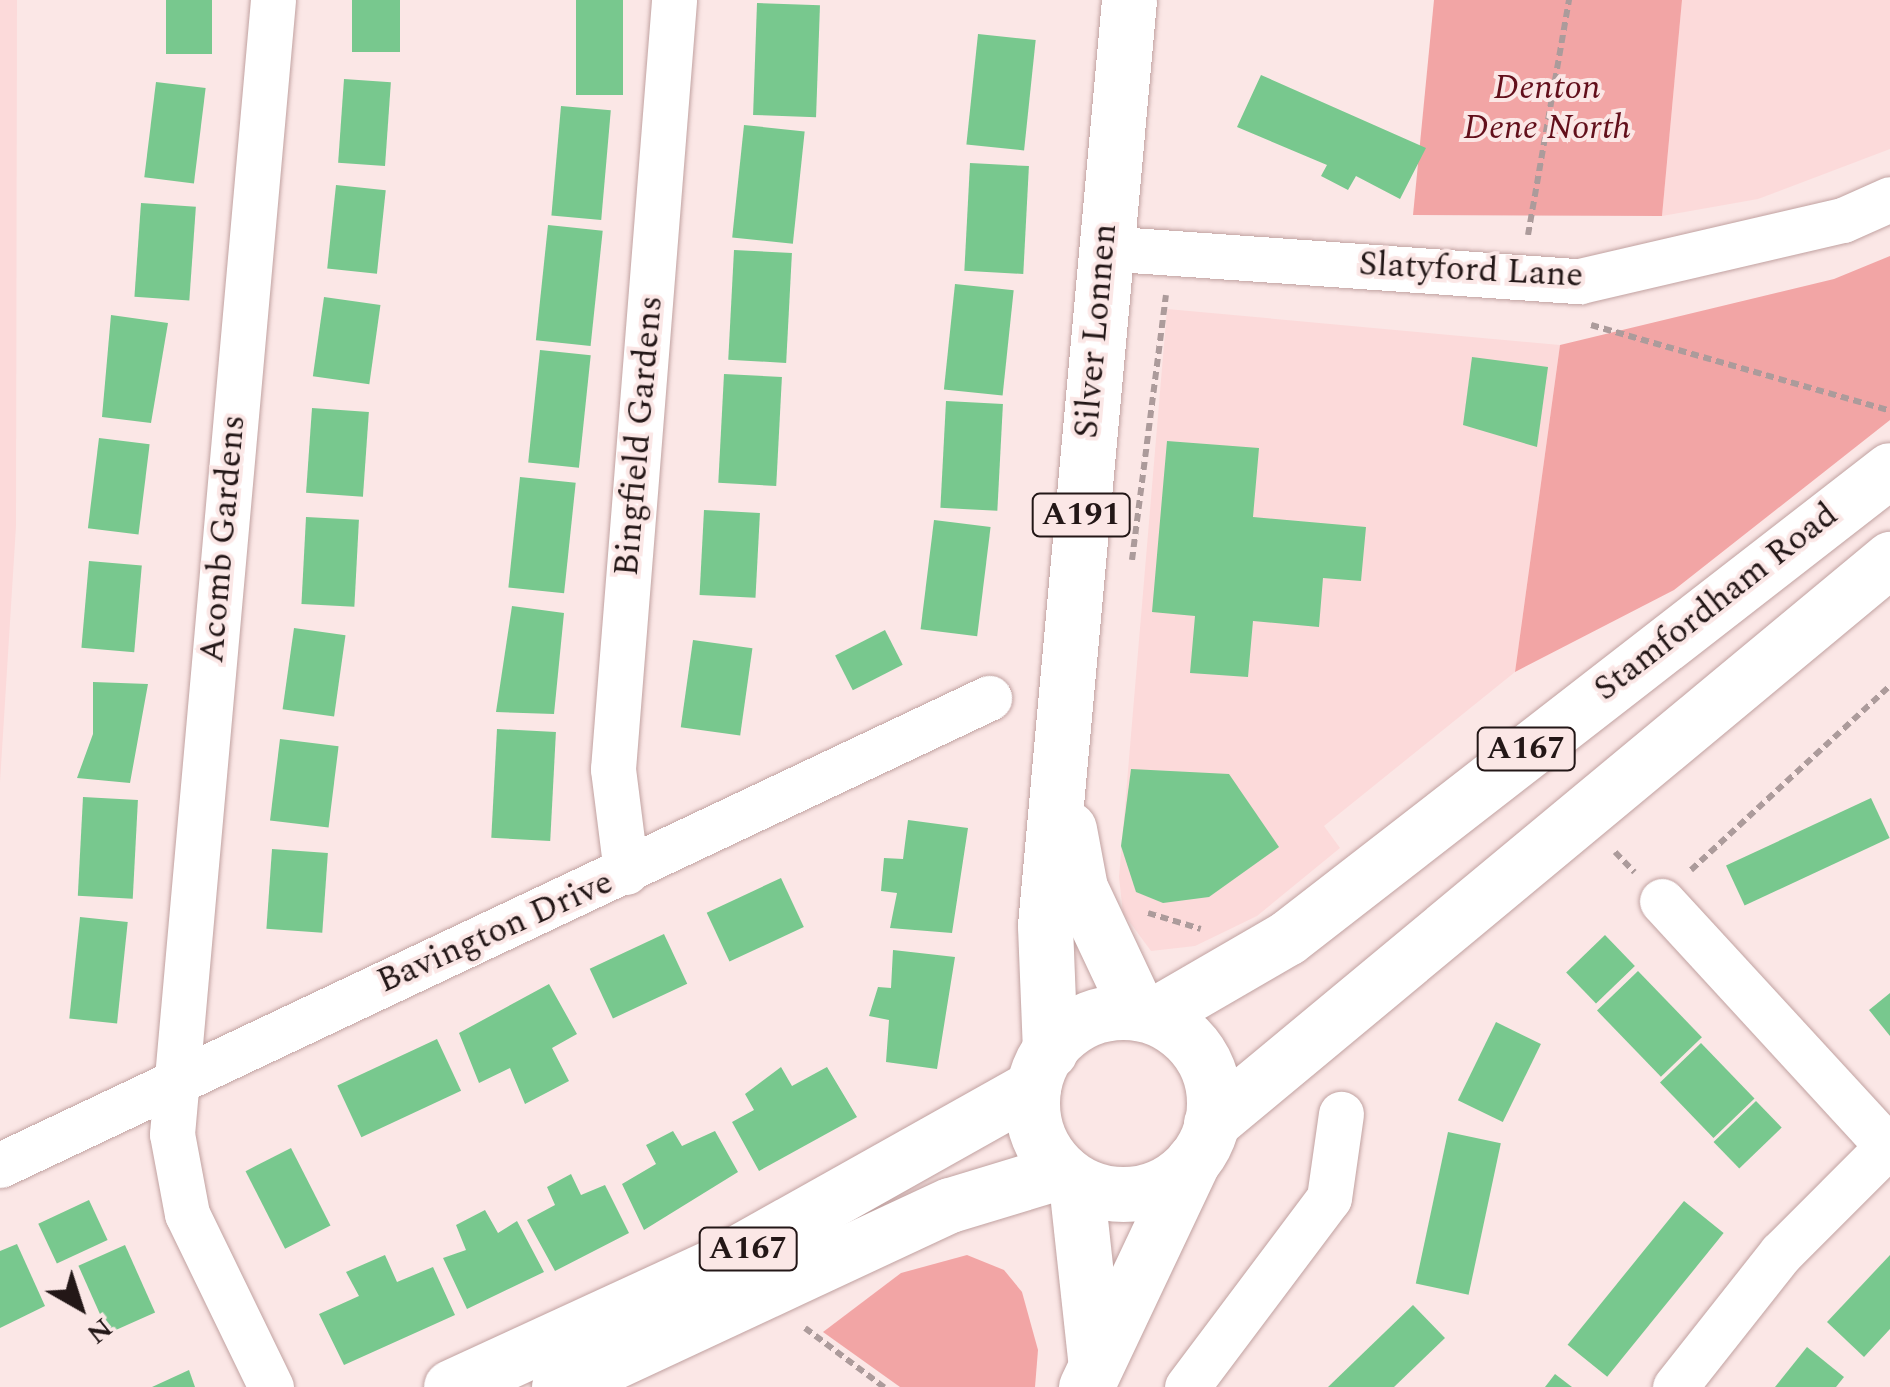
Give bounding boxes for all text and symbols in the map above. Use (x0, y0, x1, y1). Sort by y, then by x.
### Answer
park label: Denton Dene North (1463, 67, 1631, 149)
street label: Silver Lonnen (1066, 222, 1126, 440)
street label: Slatyford Lane (1358, 243, 1584, 297)
street label: Bingfield Gardens (606, 294, 672, 578)
street label: Acomb Gardens (191, 413, 255, 665)
road number: A191 (1031, 488, 1131, 542)
street label: Stamfordham Road (1586, 494, 1846, 710)
road number: A167 (1476, 722, 1576, 776)
street label: Bavington Drive (371, 861, 619, 1003)
road number: A167 (698, 1222, 798, 1276)
north arrow (30, 1257, 130, 1357)
text: N (77, 1307, 122, 1355)

